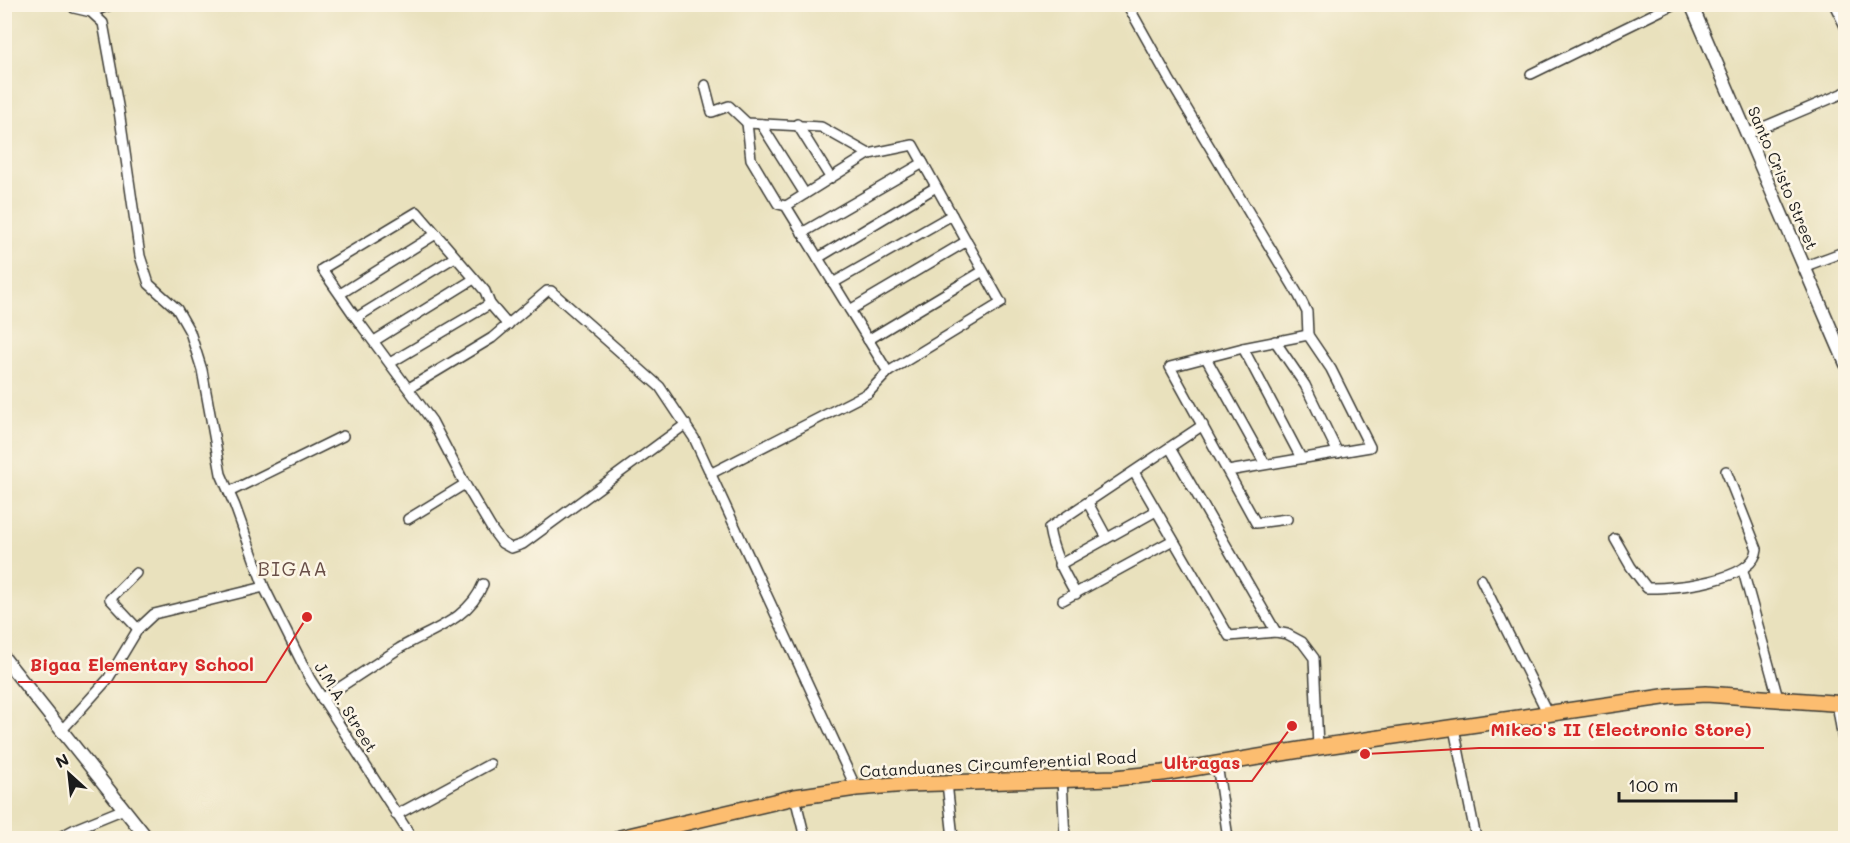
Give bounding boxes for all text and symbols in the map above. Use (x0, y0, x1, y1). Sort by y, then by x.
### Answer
street label: Santo Cristo Street (1744, 103, 1823, 253)
district label: BIGAA (257, 555, 329, 581)
callout: Bigaa Elementary School (18, 646, 266, 682)
text: Bigaa Elementary School (30, 652, 254, 676)
street label: J.M.A. Street (310, 658, 383, 756)
callout: Mikeo's II (Electronic Store) (1479, 712, 1764, 748)
text: Mikeo's II (Electronic Store) (1491, 717, 1751, 741)
north arrow (39, 744, 99, 804)
callout: Ultragas (1152, 745, 1252, 781)
street label: Catanduanes Circumferential Road (859, 746, 1137, 781)
text: N (52, 748, 72, 772)
text: Ultragas (1164, 750, 1240, 774)
scale bar (1619, 765, 1736, 803)
text: 100 m (1628, 773, 1678, 797)

